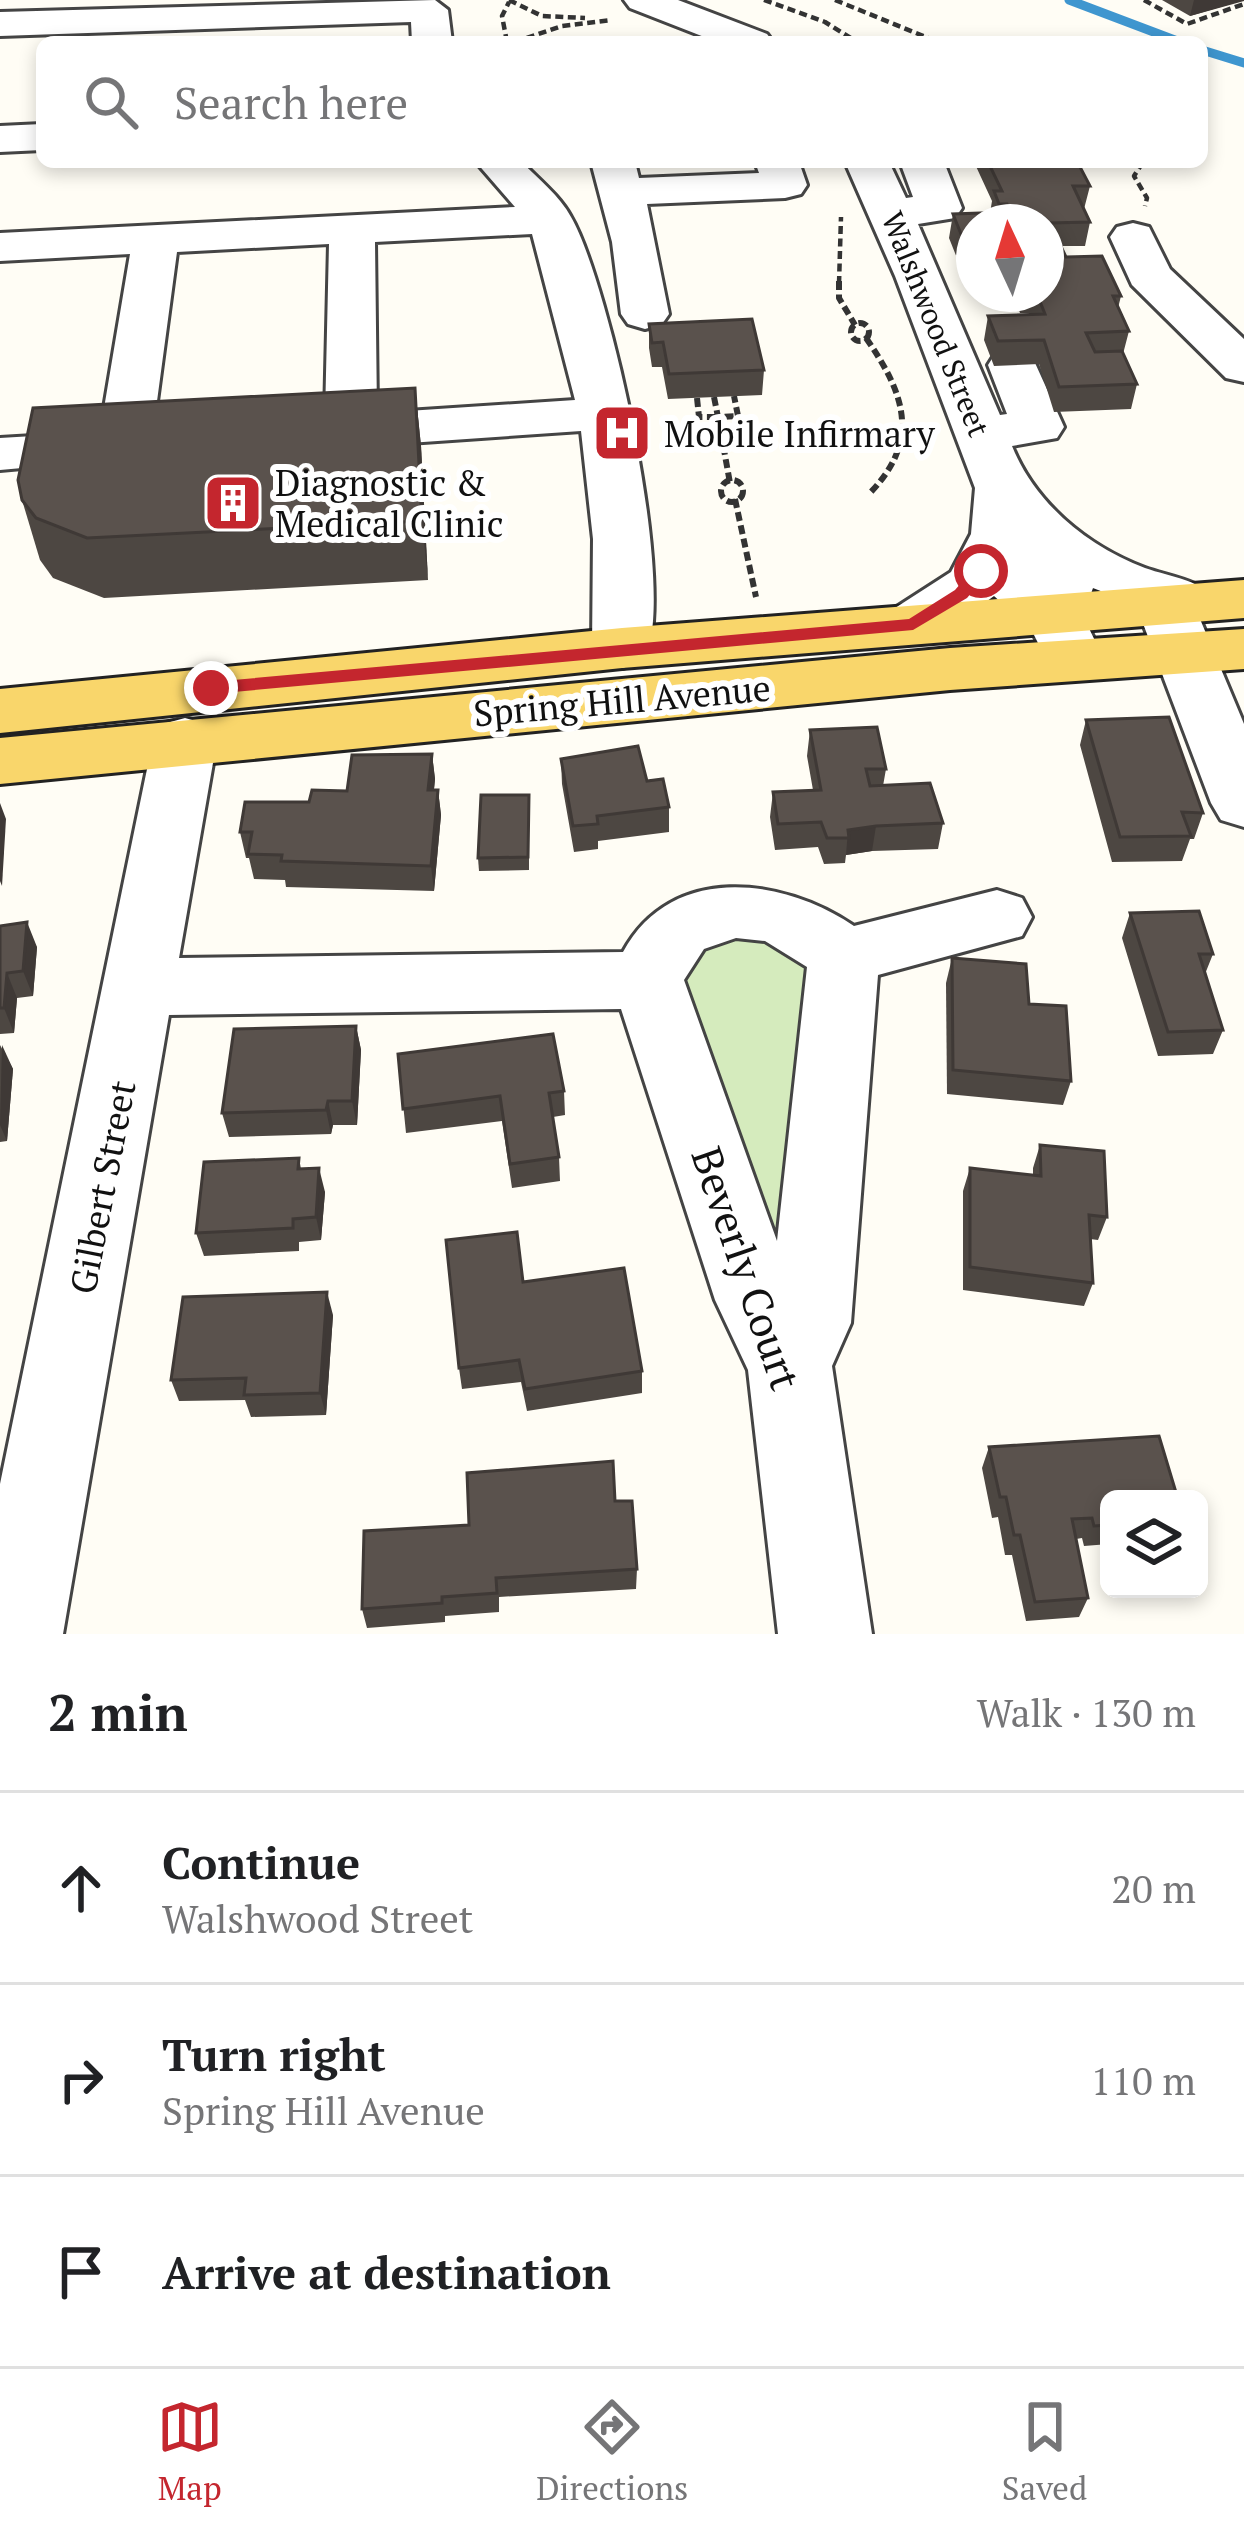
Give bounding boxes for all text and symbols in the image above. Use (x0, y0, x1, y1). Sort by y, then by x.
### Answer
search box (36, 36, 1208, 168)
icon: search (78, 69, 144, 135)
text: Search here (174, 72, 408, 132)
north arrow (956, 204, 1064, 312)
street label: Walshwood Street (873, 205, 999, 443)
hospital icon: Mobile Infirmary (591, 402, 653, 464)
place label: Mobile Infirmary (664, 410, 935, 457)
place label: Diagnostic & Medical Clinic (275, 459, 504, 547)
building icon: Diagnostic & Medical Clinic (202, 472, 264, 534)
route start (954, 544, 1008, 598)
route end (184, 661, 238, 715)
street label: Spring Hill Avenue (471, 664, 773, 736)
street label: Gilbert Street (58, 1076, 146, 1298)
street label: Beverly Court (679, 1139, 815, 1397)
map controls (1100, 1490, 1208, 1598)
button: layers (1100, 1490, 1208, 1598)
text: 2 min (48, 1678, 188, 1746)
text: Walk · 130 m (977, 1686, 1196, 1738)
text: Continue (162, 1832, 360, 1892)
icon: ahead (48, 1855, 114, 1921)
text: 20 m (1111, 1862, 1196, 1914)
text: Walshwood Street (162, 1892, 473, 1944)
text: Turn right (162, 2024, 386, 2084)
icon: right (48, 2047, 114, 2113)
text: 110 m (1091, 2054, 1196, 2106)
text: Spring Hill Avenue (162, 2084, 485, 2136)
icon: arrive (48, 2239, 114, 2305)
text: Arrive at destination (162, 2242, 611, 2302)
tab: Map (157, 2394, 223, 2509)
tab: Directions (536, 2394, 688, 2509)
tab: Saved (1002, 2394, 1087, 2509)

